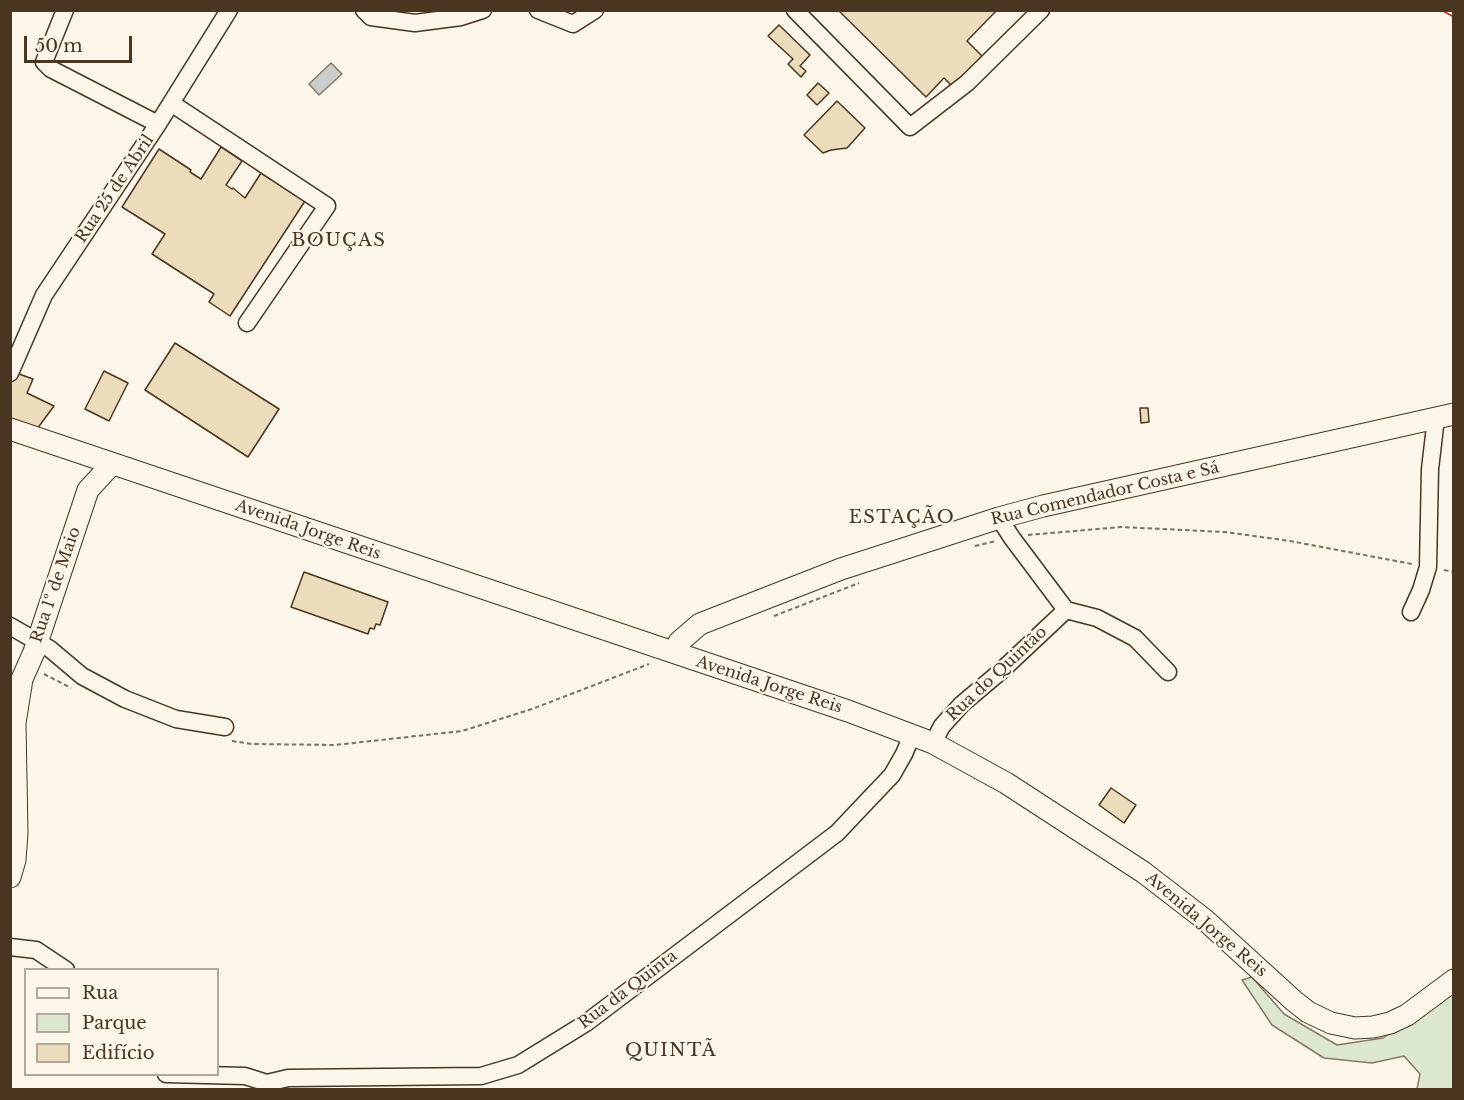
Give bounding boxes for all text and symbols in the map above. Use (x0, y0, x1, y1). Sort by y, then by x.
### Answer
scale bar (27, 24, 135, 62)
text: 50 m (35, 35, 83, 57)
street label: Rua 25 de Abril (72, 131, 158, 247)
district label: BOUÇAS (292, 230, 386, 252)
street label: Rua Comendador Costa e Sá (989, 458, 1221, 530)
street label: Avenida Jorge Reis (233, 496, 383, 564)
district label: ESTAÇÃO (849, 507, 955, 529)
street label: Rua 1º de Maio (27, 524, 85, 646)
street label: Rua do Quintão (943, 623, 1051, 725)
street label: Avenida Jorge Reis (694, 652, 844, 718)
street label: Avenida Jorge Reis (1141, 869, 1271, 981)
street label: Rua da Quinta (575, 947, 681, 1033)
legend (24, 968, 219, 1076)
text: Rua (82, 982, 118, 1004)
text: Parque (82, 1012, 147, 1034)
district label: QUINTÃ (625, 1040, 717, 1062)
text: Edifício (82, 1042, 155, 1064)

